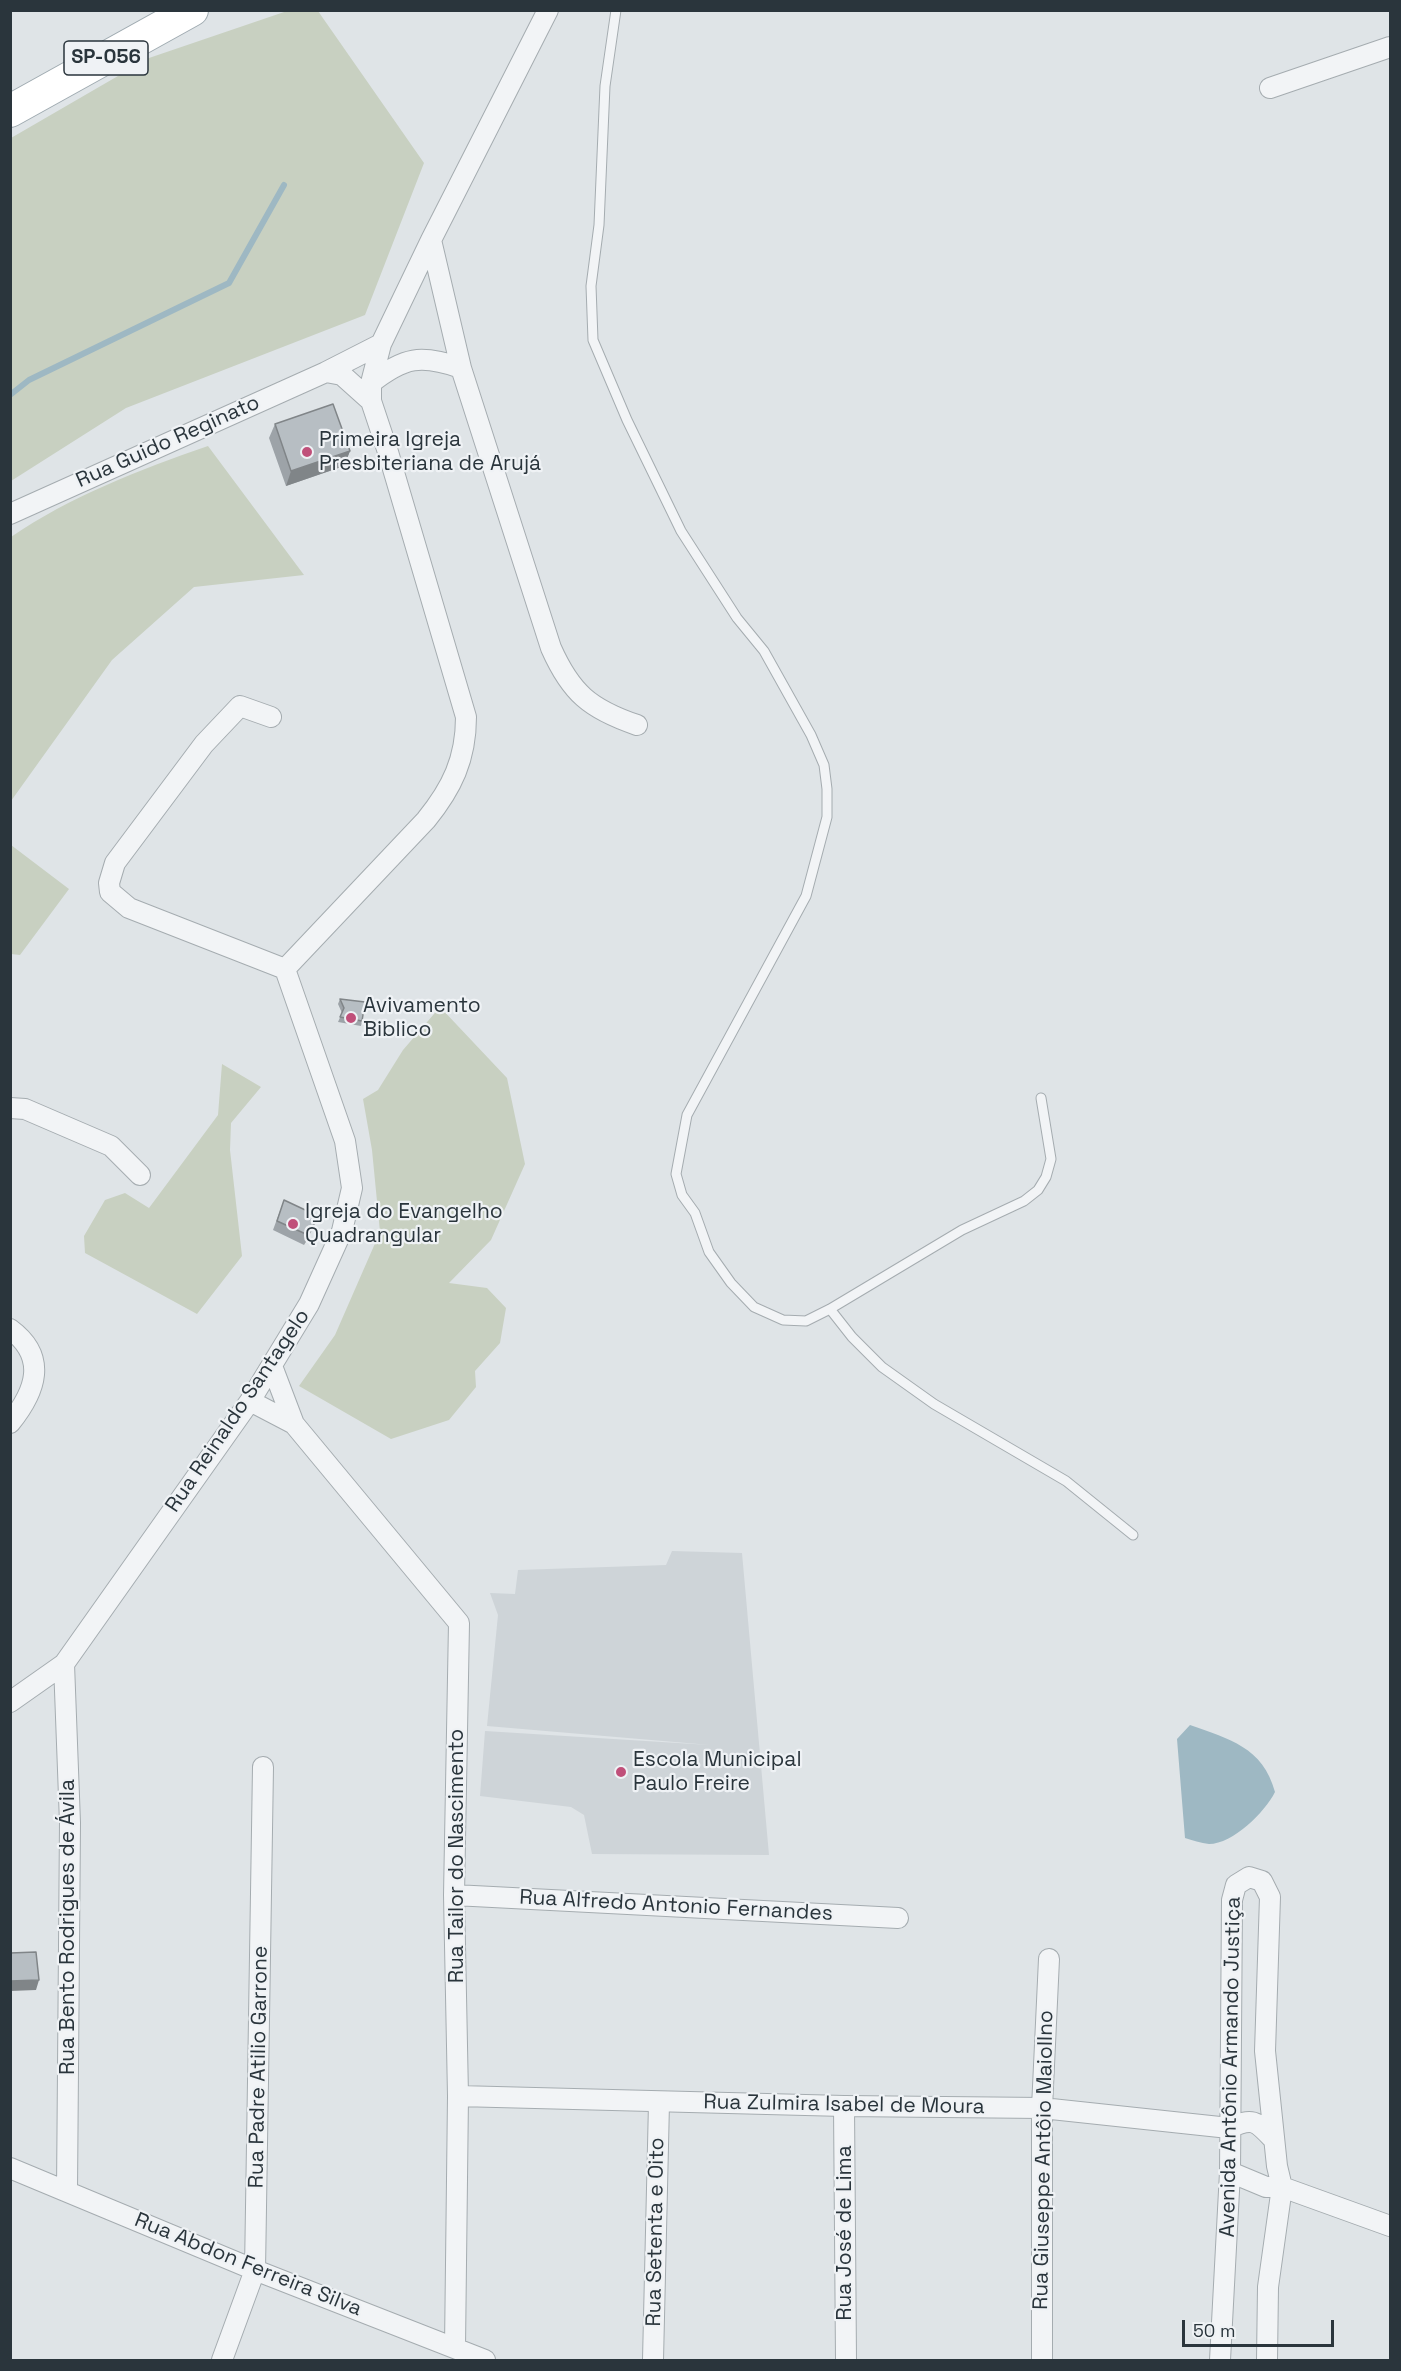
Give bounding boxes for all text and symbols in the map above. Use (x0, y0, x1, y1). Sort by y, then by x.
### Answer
road number: SP-056 (64, 41, 148, 75)
street label: Rua Guido Reginato (72, 390, 264, 494)
place label: Primeira Igreja Presbiteriana de Arujá (319, 427, 541, 477)
marker: Primeira Igreja Presbiteriana de Arujá (300, 445, 314, 459)
place label: Avivamento Biblico (363, 993, 481, 1043)
marker: Avivamento Biblico (344, 1011, 358, 1025)
place label: Igreja do Evangelho Quadrangular (305, 1199, 503, 1249)
marker: Igreja do Evangelho Quadrangular (286, 1217, 300, 1231)
street label: Rua Reinaldo Santagelo (161, 1305, 315, 1517)
street label: Rua Tailor do Nascimento (444, 1729, 470, 1983)
place label: Escola Municipal Paulo Freire (633, 1747, 802, 1797)
marker: Escola Municipal Paulo Freire (614, 1765, 628, 1779)
street label: Rua Bento Rodrigues de Ávila (55, 1779, 81, 2075)
street label: Rua Alfredo Antonio Fernandes (519, 1885, 833, 1927)
street label: Avenida Antônio Armando Justiça (1215, 1896, 1247, 2238)
street label: Rua Padre Atilio Garrone (244, 1945, 274, 2189)
street label: Rua Giuseppe Antôio Maiollno (1029, 2010, 1059, 2310)
street label: Rua Zulmira Isabel de Moura (703, 2090, 985, 2120)
street label: Rua Setenta e Oito (642, 2137, 670, 2327)
street label: Rua José de Lima (832, 2145, 858, 2321)
street label: Rua Abdon Ferreira Silva (131, 2208, 365, 2322)
scale bar (1185, 2308, 1336, 2346)
text: 50 m (1193, 2319, 1235, 2342)

